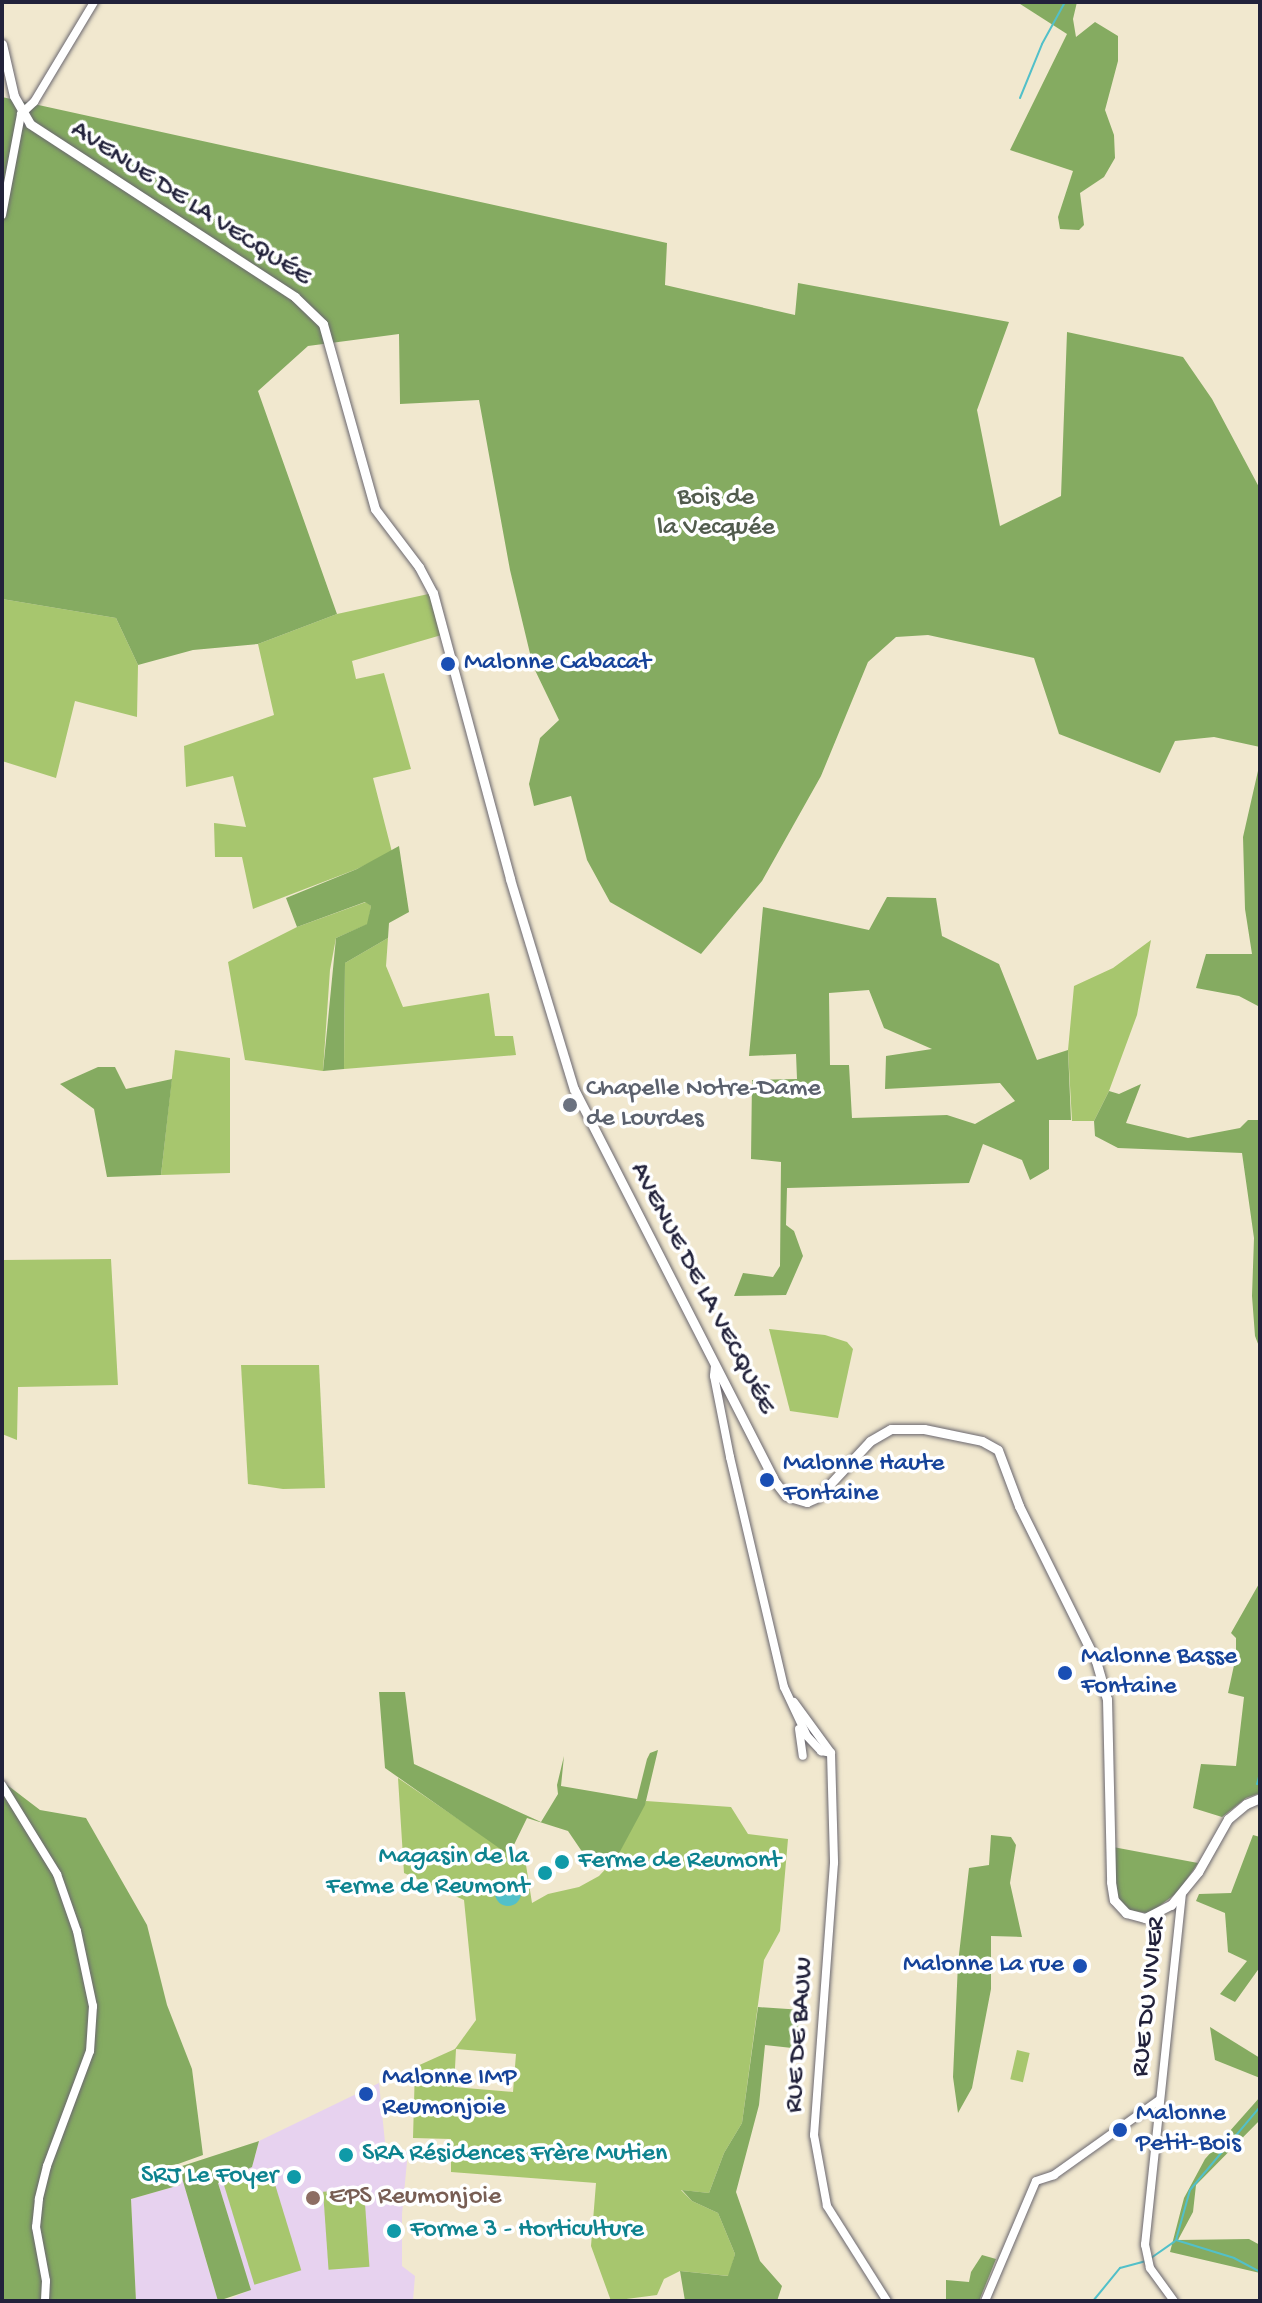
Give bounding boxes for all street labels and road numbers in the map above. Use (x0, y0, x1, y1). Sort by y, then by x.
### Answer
street label: AVENUE DE LA VECQUÉE (64, 116, 316, 294)
street label: AVENUE DE LA VECQUÉE (621, 1158, 781, 1420)
street label: RUE DU VIVIER (1126, 1916, 1174, 2078)
street label: RUE DE BAUW (780, 1956, 822, 2114)

